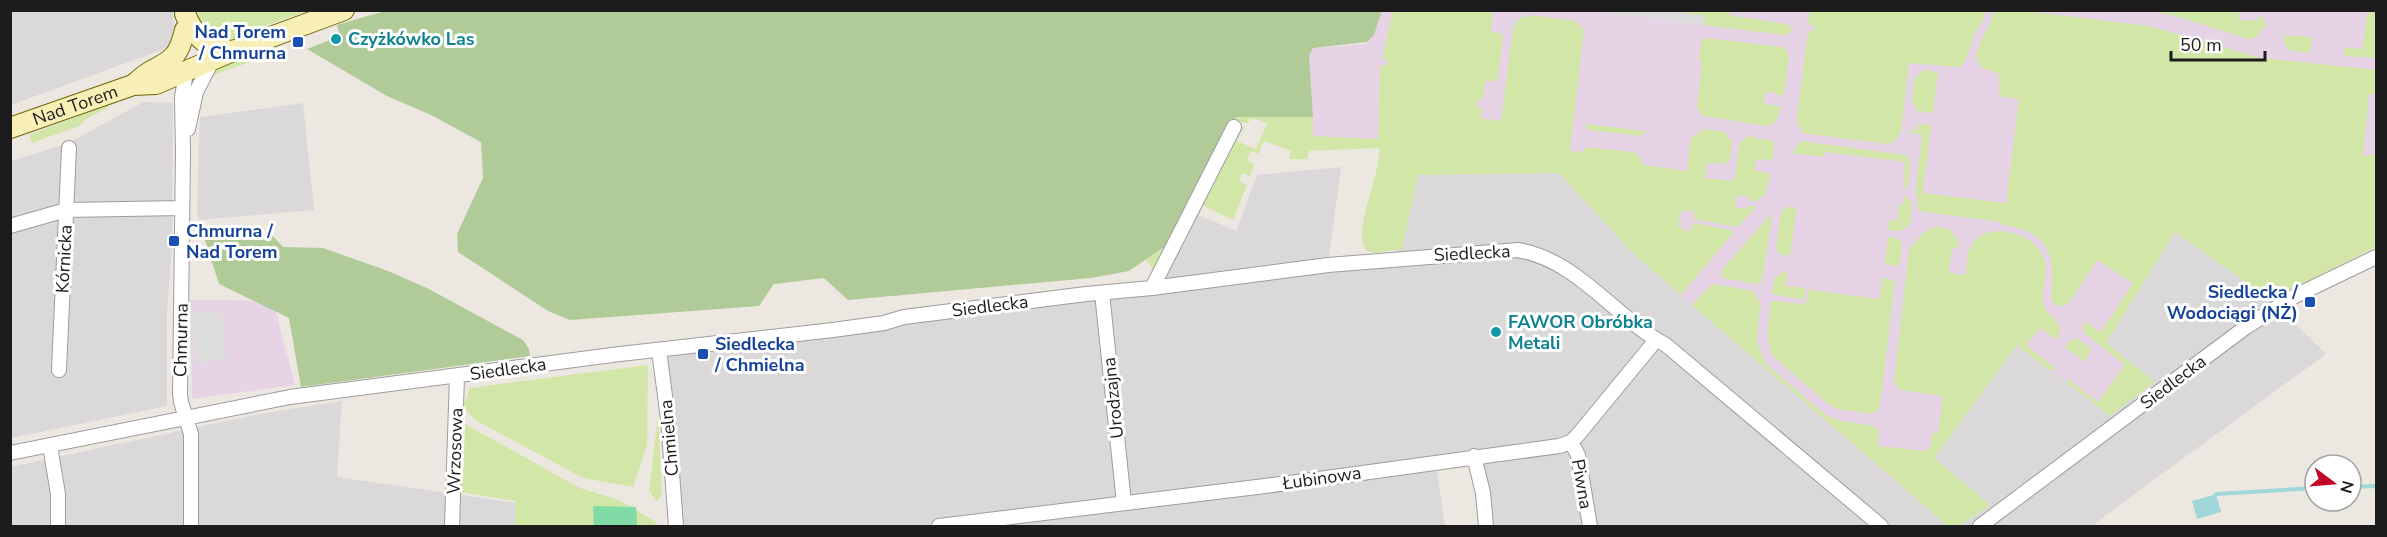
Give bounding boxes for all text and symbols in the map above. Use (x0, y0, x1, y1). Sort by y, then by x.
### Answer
place label: Nad Torem / Chmurna (194, 20, 286, 65)
scale bar (2171, 24, 2266, 62)
place label: Czyżkówko Las (348, 27, 475, 51)
marker: Czyżkówko Las (329, 32, 343, 46)
text: 50 m (2180, 33, 2222, 57)
marker: Nad Torem / Chmurna (291, 35, 305, 49)
street label: Nad Torem (29, 79, 121, 131)
place label: Chmurna / Nad Torem (186, 219, 278, 264)
street label: Kórnicka (50, 224, 78, 294)
marker: Chmurna / Nad Torem (167, 234, 181, 248)
street label: Siedlecka (1433, 239, 1511, 267)
place label: Siedlecka / Wodociągi (NŻ) (2167, 280, 2298, 325)
street label: Siedlecka (950, 289, 1030, 323)
marker: Siedlecka / Wodociągi (NŻ) (2303, 295, 2317, 309)
street label: Chmurna (168, 303, 194, 377)
place label: FAWOR Obróbka Metali (1508, 310, 1653, 355)
marker: FAWOR Obróbka Metali (1489, 325, 1503, 339)
place label: Siedlecka / Chmielna (714, 332, 805, 377)
marker: Siedlecka / Chmielna (696, 347, 710, 361)
street label: Siedlecka (2135, 349, 2211, 415)
street label: Siedlecka (468, 352, 548, 386)
street label: Urodzajna (1097, 356, 1129, 440)
street label: Chmielna (654, 399, 684, 477)
street label: Wrzosowa (441, 407, 469, 495)
north arrow (2303, 453, 2363, 513)
street label: Piwna (1566, 457, 1598, 511)
street label: Łubinowa (1280, 461, 1363, 496)
text: N (2334, 478, 2359, 496)

